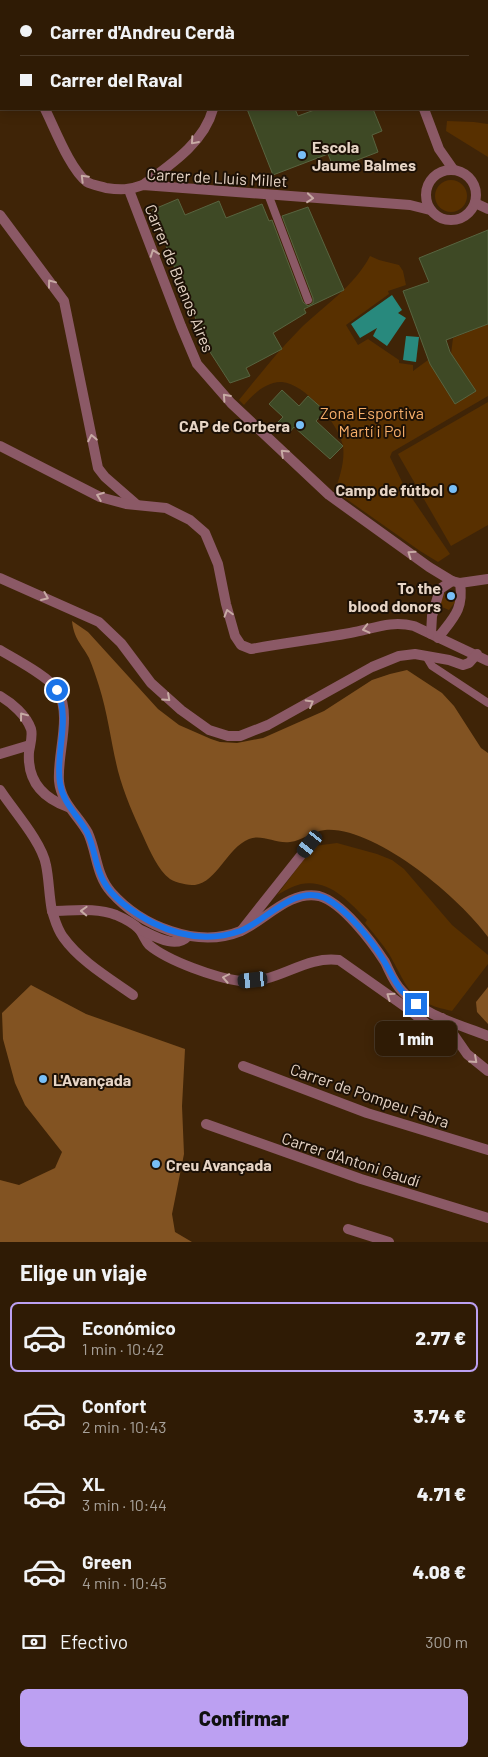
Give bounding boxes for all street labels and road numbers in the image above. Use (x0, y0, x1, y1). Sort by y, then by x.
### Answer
street label: Carrer de Lluis Millet (146, 164, 288, 190)
street label: Carrer de Buenos Aires (142, 201, 218, 355)
street label: Carrer de Pompeu Fabra (288, 1059, 452, 1131)
street label: Carrer d'Antoni Gaudí (280, 1128, 423, 1190)

